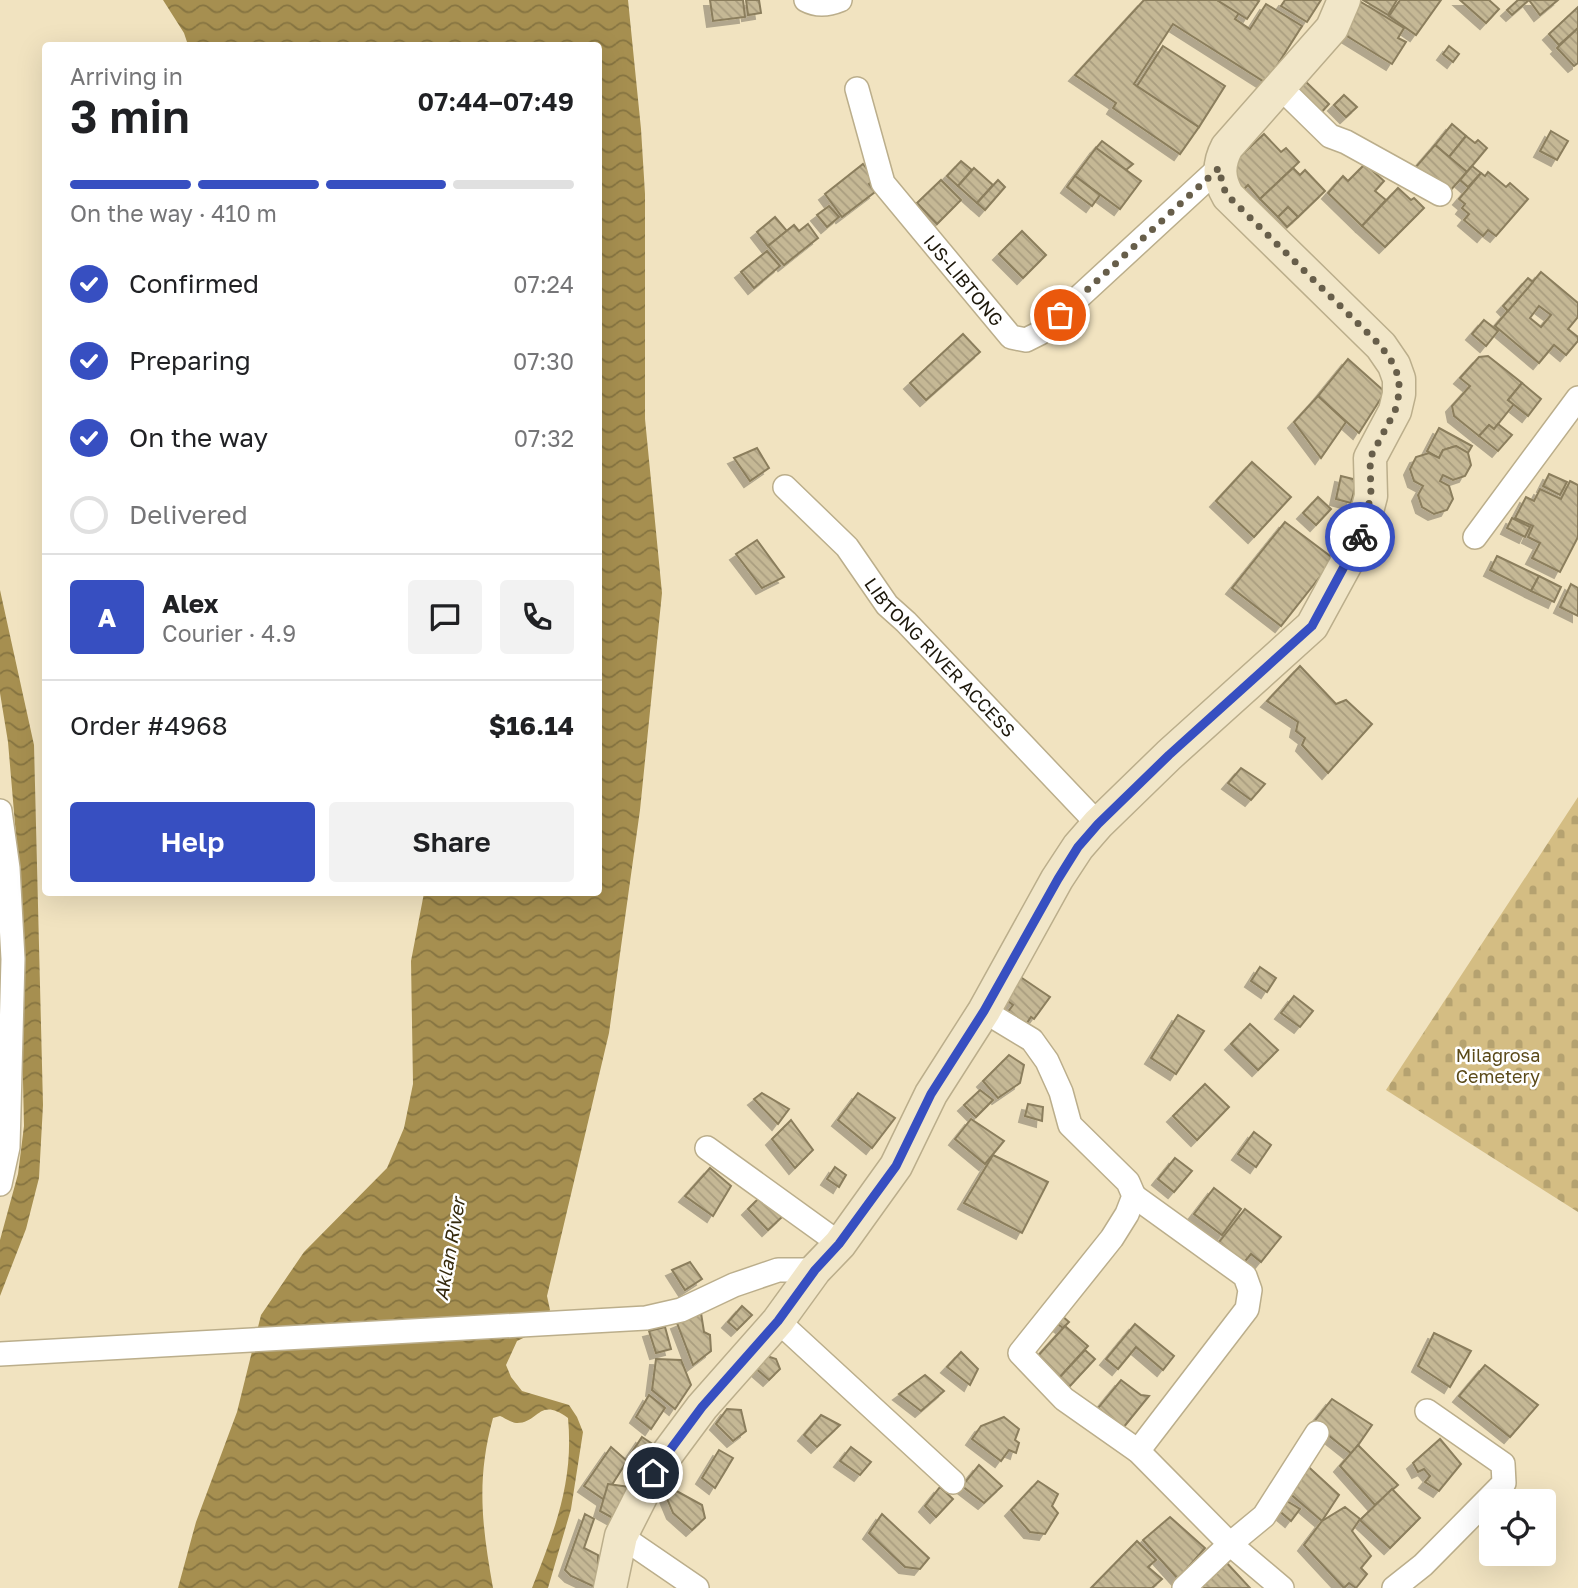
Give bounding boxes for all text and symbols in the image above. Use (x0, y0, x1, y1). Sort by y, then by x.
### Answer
text: Arriving in (70, 62, 183, 90)
text: 07:44–07:49 (418, 86, 574, 117)
text: 3 min (70, 88, 190, 143)
text: On the way · 410 m (70, 199, 277, 227)
street label: IJS-LIBTONG (920, 230, 1008, 330)
icon: check (70, 265, 108, 303)
text: Confirmed (129, 268, 259, 299)
text: 07:24 (513, 270, 574, 298)
pin (1030, 285, 1090, 345)
icon: bag (1041, 296, 1079, 334)
icon: check (70, 342, 108, 380)
text: Preparing (129, 345, 251, 376)
text: 07:30 (513, 347, 574, 375)
icon: check (70, 419, 108, 457)
text: On the way (129, 422, 268, 453)
text: 07:32 (514, 424, 574, 452)
text: Delivered (129, 499, 248, 530)
courier (1325, 502, 1395, 572)
icon: bike (1341, 518, 1379, 556)
street label: LIBTONG RIVER ACCESS (860, 573, 1020, 741)
button: chat (408, 580, 482, 654)
button: phone (500, 580, 574, 654)
text: Alex (162, 588, 219, 619)
text: A (98, 602, 116, 633)
text: Courier · 4.9 (162, 619, 296, 647)
text: Order #4968 (70, 710, 228, 741)
text: $16.14 (489, 710, 574, 741)
button: Help (70, 802, 315, 882)
button: Share (329, 802, 574, 882)
park label: Milagrosa Cemetery (1456, 1044, 1540, 1087)
water label: Aklan River (429, 1194, 470, 1302)
pin (623, 1443, 683, 1503)
icon: home (634, 1454, 672, 1492)
map controls (1479, 1489, 1556, 1566)
button: locate (1479, 1489, 1556, 1566)

